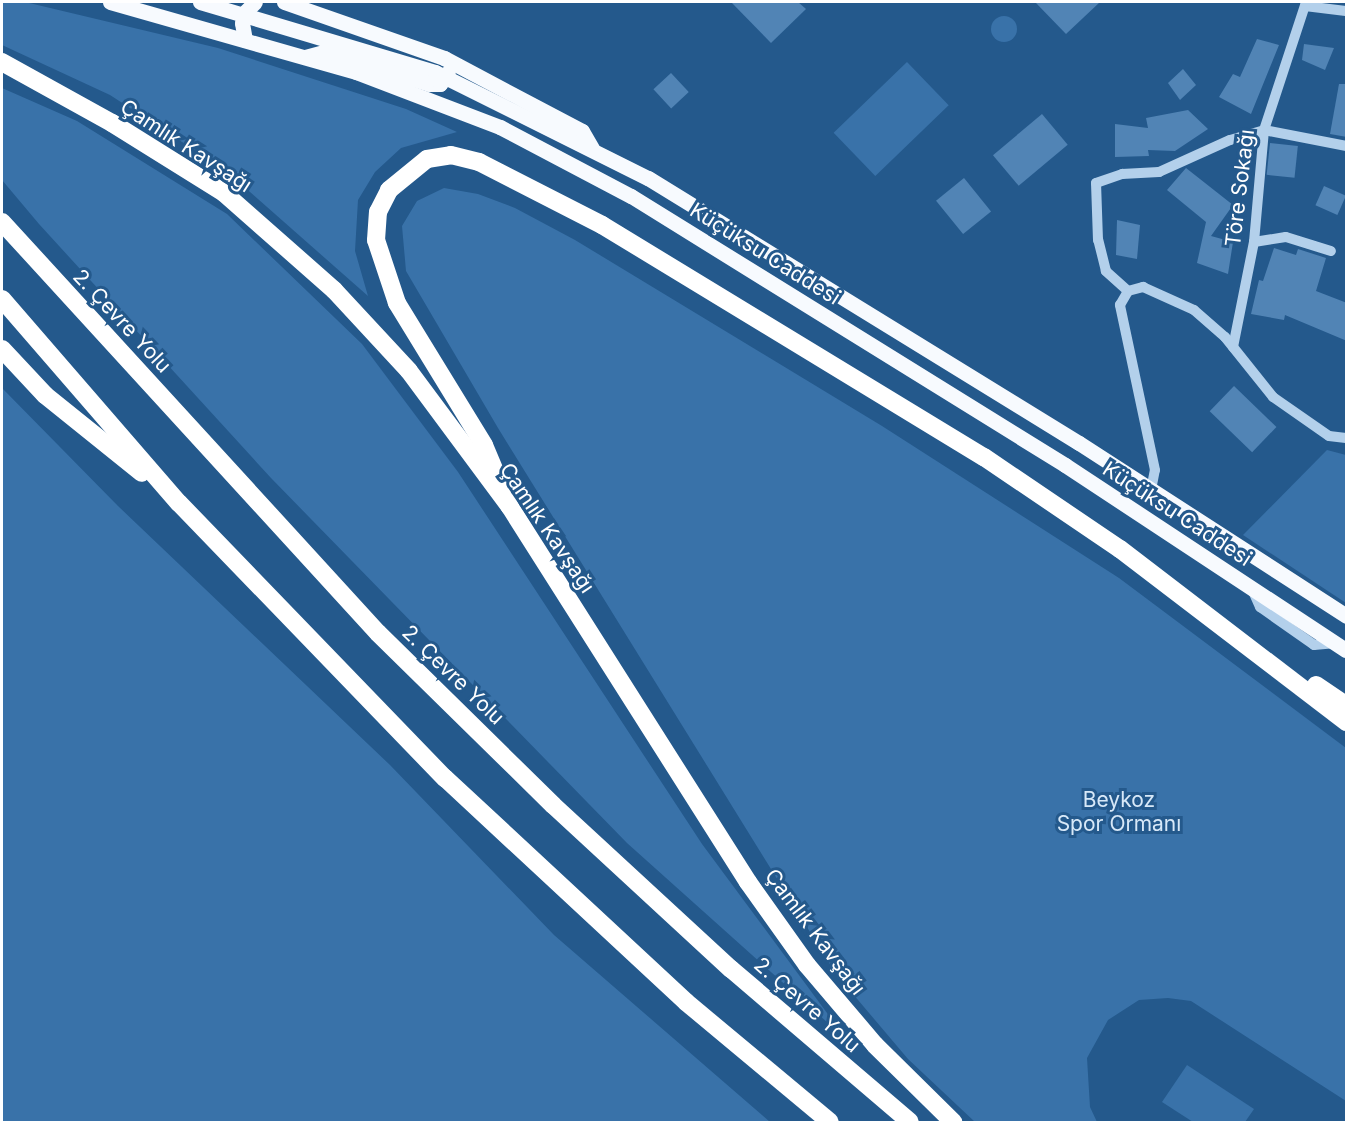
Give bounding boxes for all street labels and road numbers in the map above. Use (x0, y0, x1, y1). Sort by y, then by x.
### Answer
street label: Çamlık Kavşağı (116, 94, 256, 198)
street label: Töre Sokağı (1220, 128, 1260, 248)
street label: Küçüksu Caddesi (685, 198, 845, 310)
street label: 2. Çevre Yolu (68, 264, 176, 378)
street label: Küçüksu Caddesi (1098, 456, 1256, 572)
street label: Çamlık Kavşağı (494, 458, 600, 598)
street label: 2. Çevre Yolu (397, 620, 509, 730)
street label: Çamlık Kavşağı (759, 864, 871, 1000)
street label: 2. Çevre Yolu (749, 952, 865, 1058)

